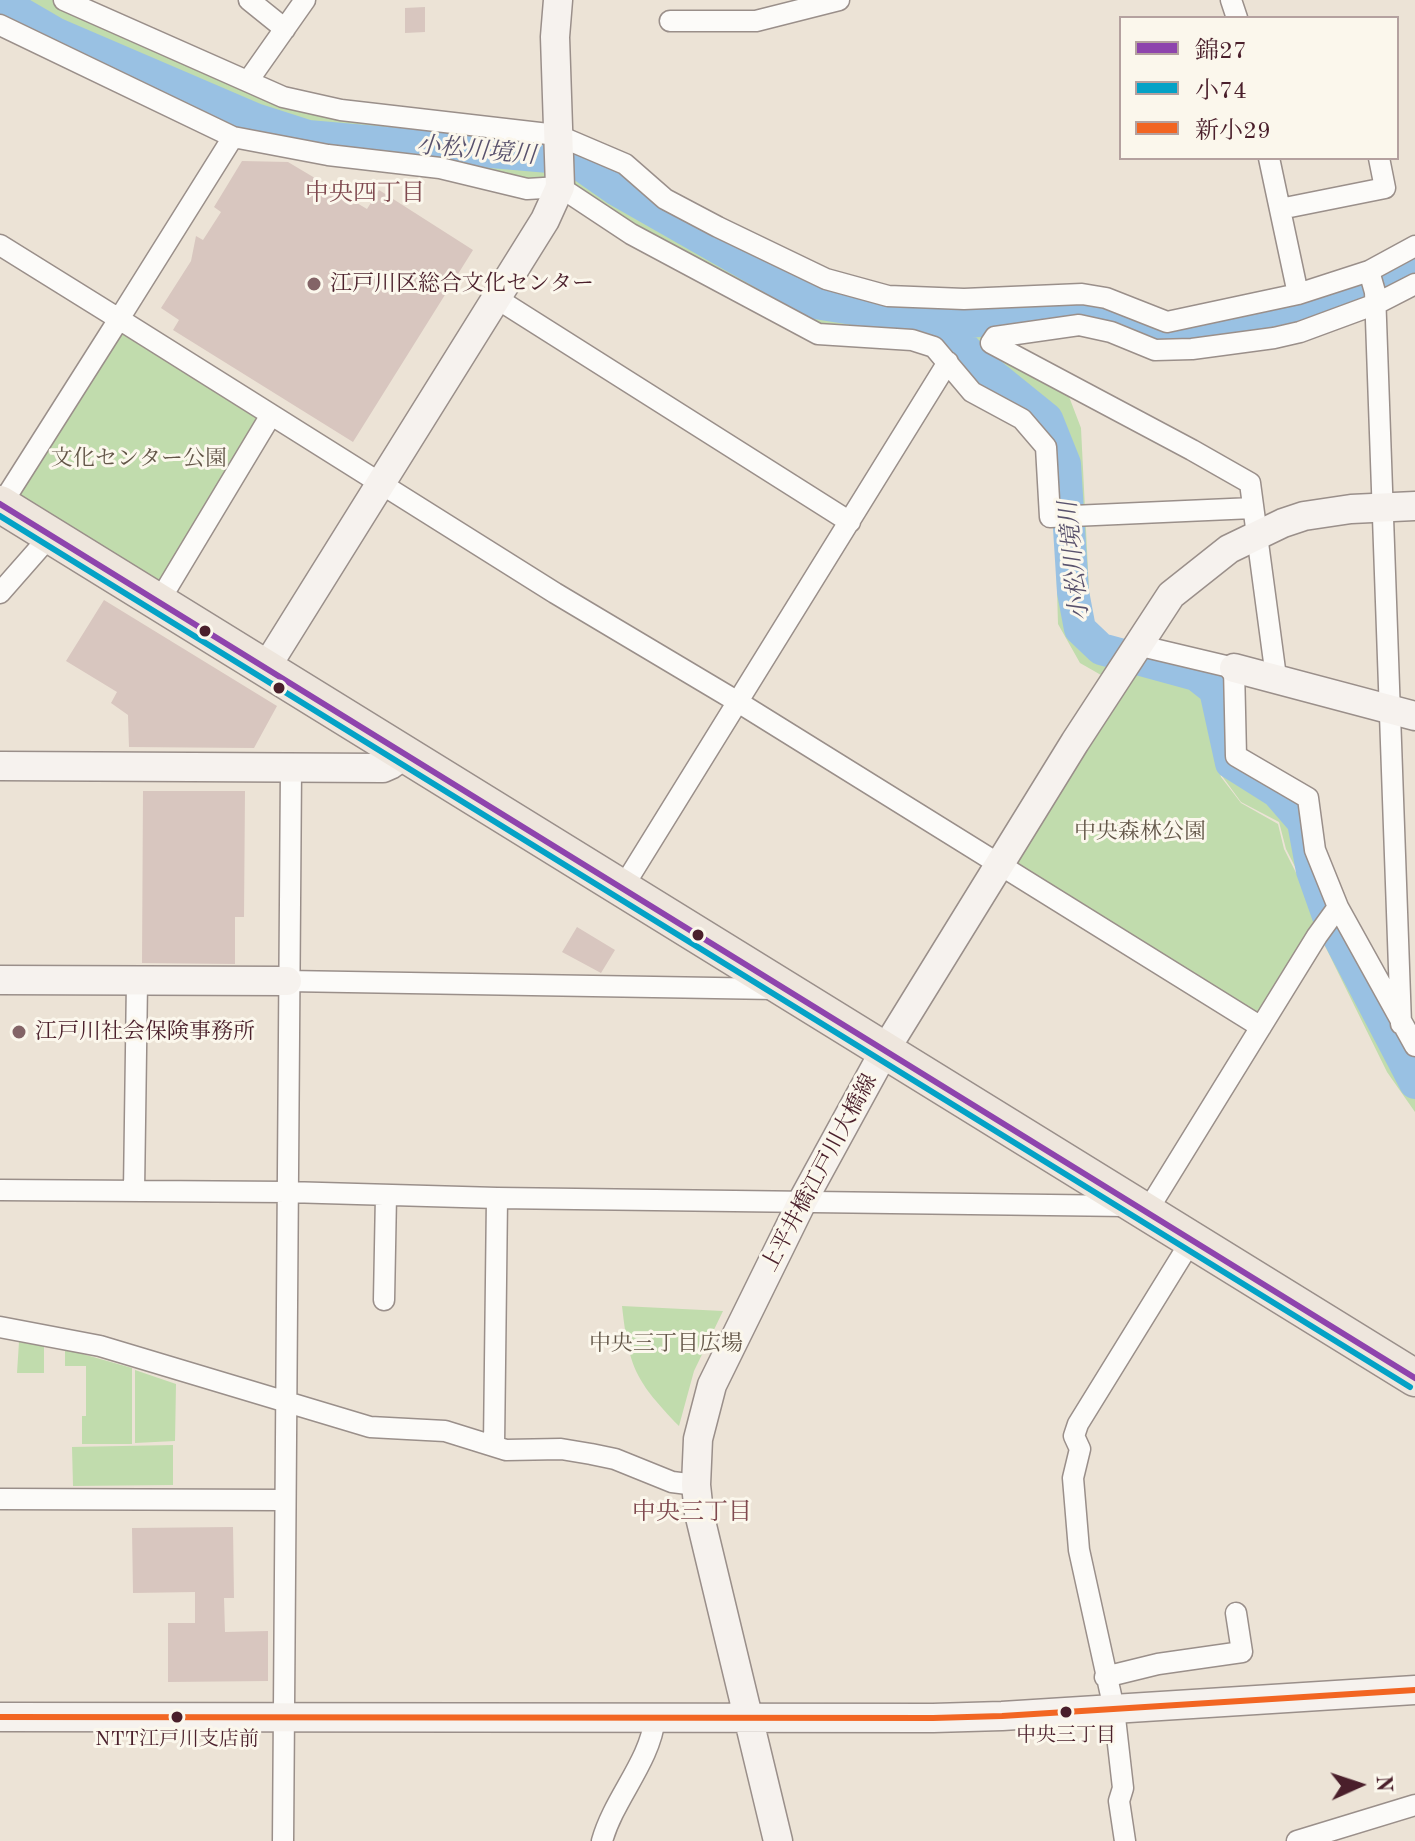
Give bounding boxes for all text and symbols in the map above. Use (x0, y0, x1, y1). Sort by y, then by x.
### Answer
legend (1119, 16, 1399, 160)
text: 錦27 (1195, 40, 1247, 64)
text: 小74 (1195, 80, 1247, 104)
text: 新小29 (1195, 120, 1271, 144)
water label: 小松川境川 (415, 131, 537, 171)
district label: 中央四丁目 (305, 180, 425, 208)
place label: 江戸川区総合文化センター (330, 271, 594, 297)
marker: 江戸川区総合文化センター (305, 275, 323, 293)
park label: 文化センター公園 (51, 446, 227, 472)
water label: 小松川境川 (1054, 500, 1096, 622)
unlabelled marker (197, 623, 213, 639)
unlabelled marker (271, 680, 287, 696)
park label: 中央森林公園 (1074, 819, 1206, 845)
unlabelled marker (690, 927, 706, 943)
place label: 江戸川社会保険事務所 (35, 1019, 255, 1045)
marker: 江戸川社会保険事務所 (10, 1023, 28, 1041)
street label: 上平井橋江戸川大橋線 (757, 1070, 883, 1276)
park label: 中央三丁目広場 (589, 1331, 743, 1357)
district label: 中央三丁目 (632, 1499, 752, 1527)
marker: 中央三丁目 (1058, 1704, 1074, 1720)
marker: NTT江戸川支店前 (169, 1709, 185, 1725)
place label: 中央三丁目 (1016, 1724, 1116, 1748)
place label: NTT江戸川支店前 (95, 1728, 259, 1752)
north arrow (1319, 1745, 1399, 1825)
text: N (1372, 1775, 1394, 1793)

